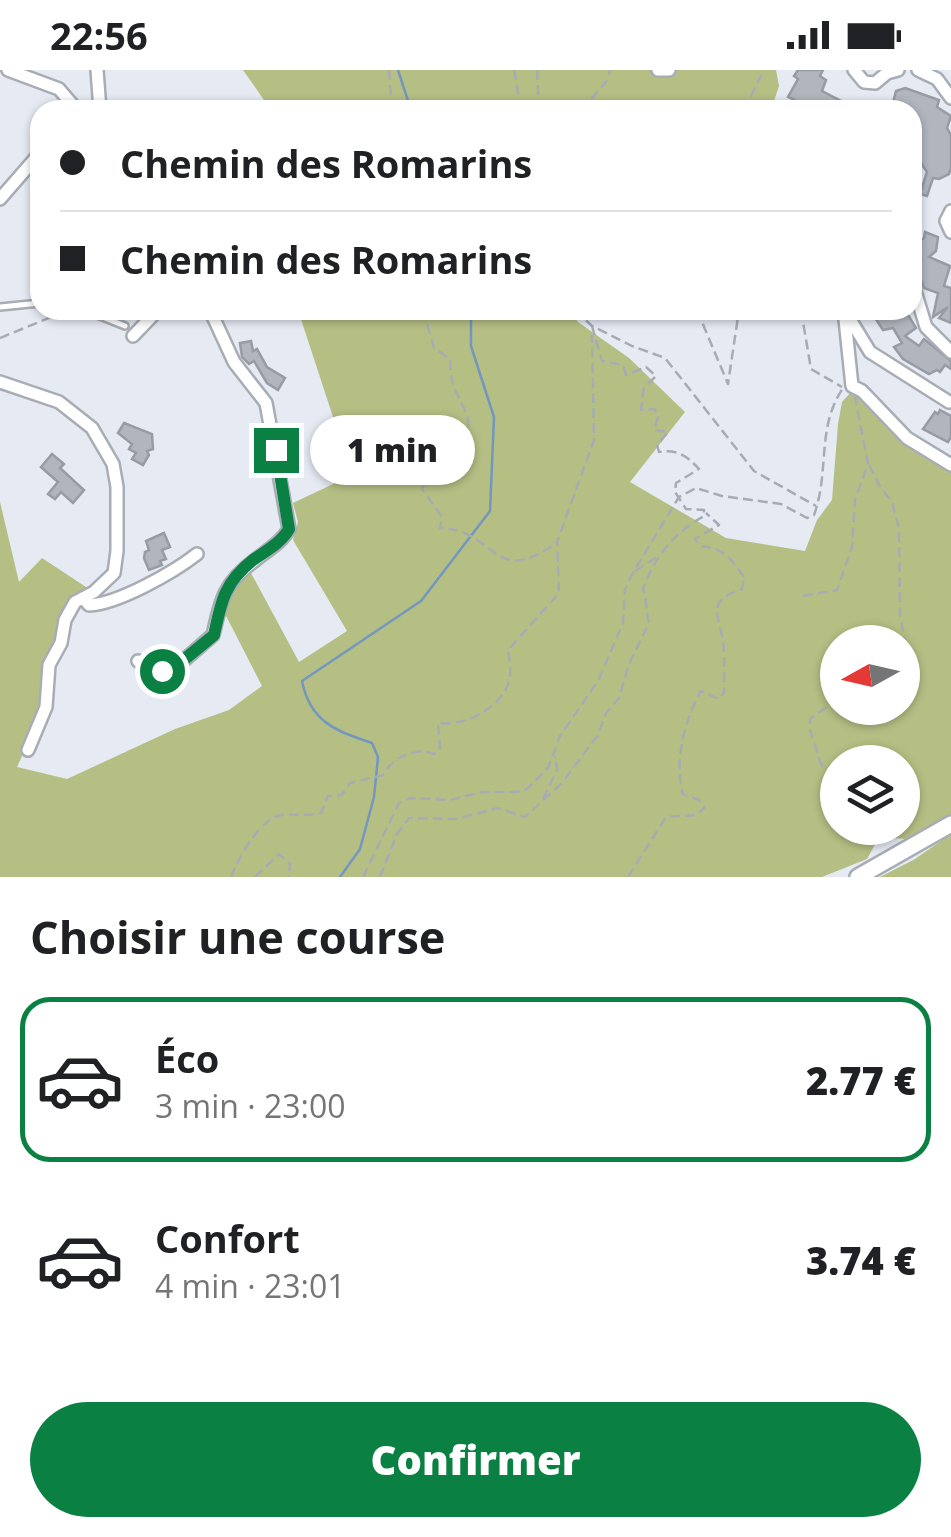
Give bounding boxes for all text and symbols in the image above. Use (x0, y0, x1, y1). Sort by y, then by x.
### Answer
text: 22:56 (50, 9, 148, 61)
text: Chemin des Romarins (120, 137, 532, 189)
text: Chemin des Romarins (120, 233, 532, 285)
callout: 1 min (311, 415, 476, 485)
route end (254, 428, 299, 473)
text: 1 min (347, 428, 438, 471)
north arrow (820, 625, 920, 725)
map controls (820, 625, 920, 845)
route start (140, 649, 185, 694)
button: layers (820, 745, 920, 845)
text: Choisir une course (30, 906, 445, 967)
text: Éco (155, 1032, 219, 1084)
icon: car (35, 1035, 125, 1125)
text: 2.77 € (806, 1054, 916, 1106)
text: 3 min · 23:00 (155, 1084, 346, 1127)
text: Confort (155, 1212, 300, 1264)
icon: car (35, 1215, 125, 1305)
text: 3.74 € (806, 1234, 916, 1286)
text: 4 min · 23:01 (155, 1264, 346, 1307)
button: Confirmer (30, 1402, 921, 1517)

